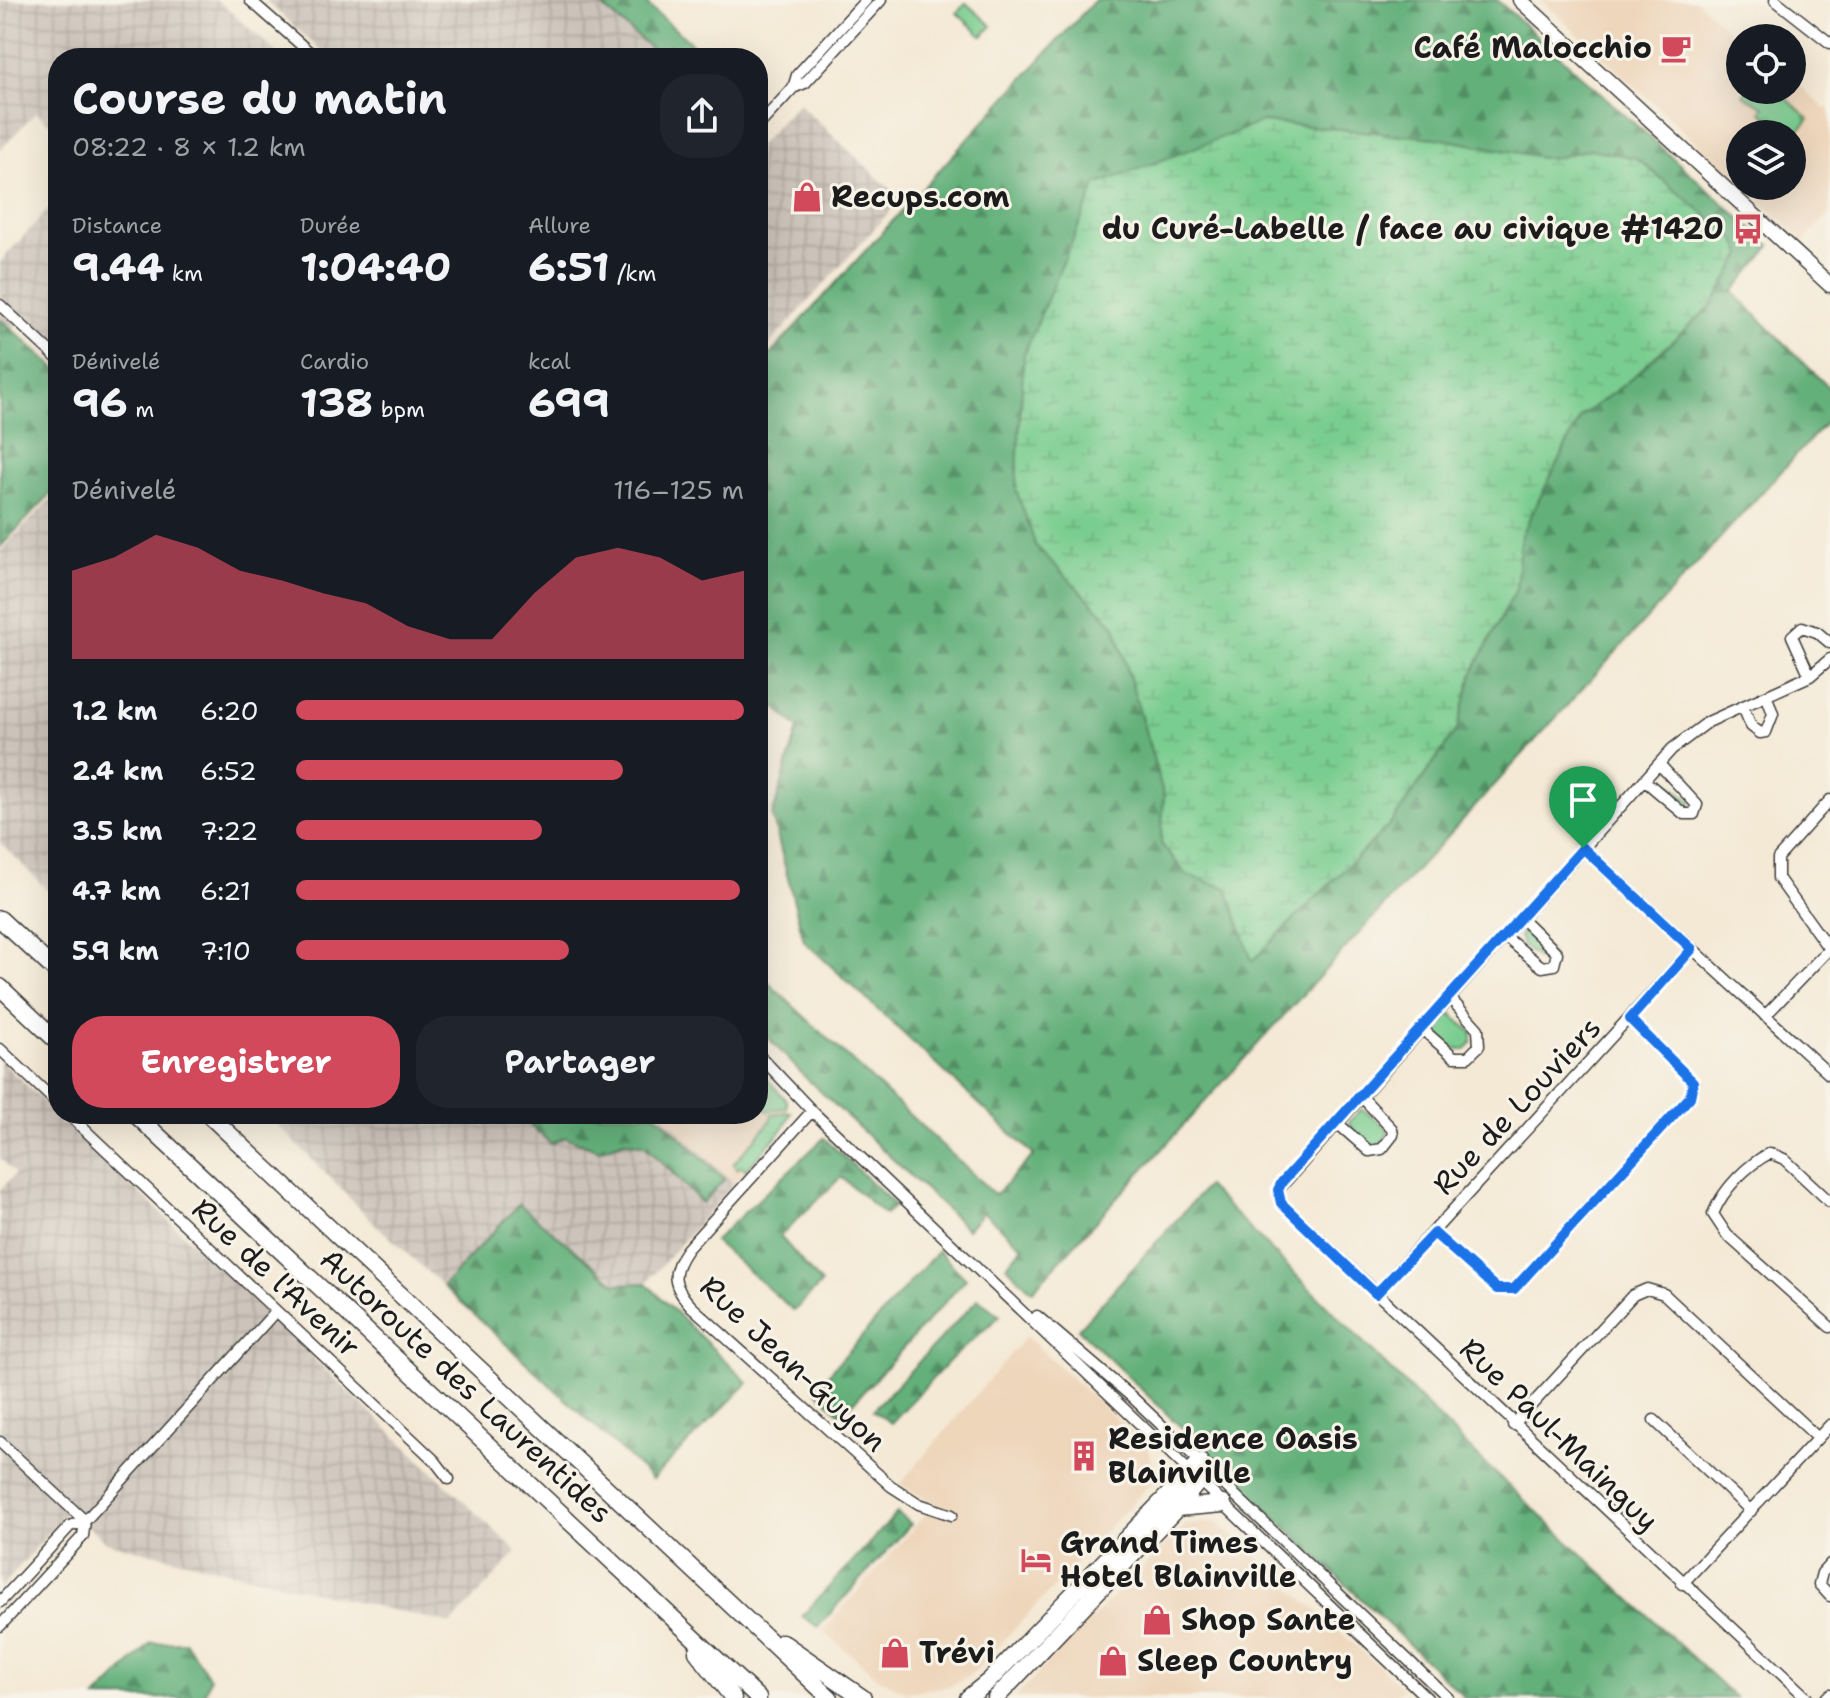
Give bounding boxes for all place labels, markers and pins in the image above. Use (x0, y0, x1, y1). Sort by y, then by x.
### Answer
place label: Café Malocchio (1414, 27, 1652, 68)
cafe icon: Café Malocchio (1659, 31, 1693, 65)
place label: Recups.com (831, 176, 1010, 217)
shop icon: Recups.com (790, 180, 824, 214)
place label: du Curé-Labelle / face au civique #1420 (1102, 208, 1724, 249)
bus stop icon: du Curé-Labelle / face au civique #1420 (1731, 212, 1765, 246)
pin (1549, 766, 1617, 848)
place label: Residence Oasis Blainville (1108, 1418, 1358, 1493)
building icon: Residence Oasis Blainville (1067, 1439, 1101, 1473)
place label: Grand Times Hotel Blainville (1060, 1522, 1297, 1597)
hotel icon: Grand Times Hotel Blainville (1019, 1543, 1053, 1577)
place label: Shop Sante (1181, 1599, 1355, 1640)
shop icon: Shop Sante (1140, 1603, 1174, 1637)
place label: Trévi (919, 1632, 995, 1673)
shop icon: Trévi (878, 1636, 912, 1670)
place label: Sleep Country (1137, 1640, 1353, 1681)
shop icon: Sleep Country (1096, 1644, 1130, 1678)

